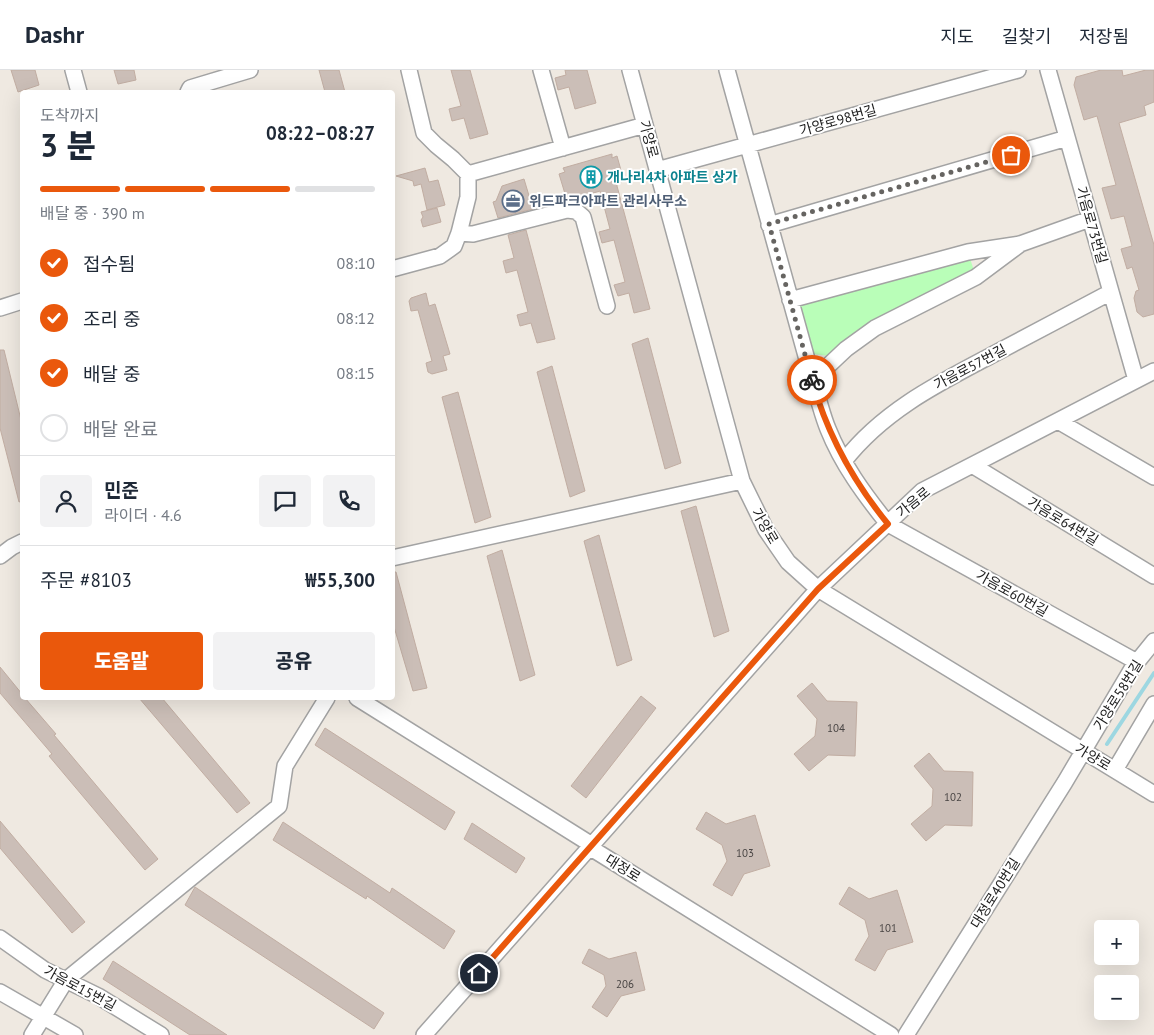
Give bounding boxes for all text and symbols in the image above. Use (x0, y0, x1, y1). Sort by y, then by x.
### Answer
text: Dashr (25, 19, 84, 50)
text: 지도 (941, 25, 974, 48)
text: 길찾기 (1002, 25, 1051, 48)
text: 저장됨 (1079, 25, 1129, 48)
street label: 가양로98번길 (797, 100, 879, 140)
text: 도착까지 (40, 105, 99, 125)
street label: 가양로 (635, 118, 663, 160)
text: 08:22–08:27 (266, 121, 375, 145)
text: 3 분 (40, 124, 96, 166)
pin (990, 134, 1032, 176)
icon: bag (997, 141, 1025, 169)
building icon: 개나리4차 아파트 상가 (579, 165, 603, 189)
place label: 개나리4차 아파트 상가 (607, 168, 738, 186)
street label: 가음로73번길 (1072, 184, 1112, 266)
office icon: 위드파크아파트 관리사무소 (501, 189, 525, 213)
place label: 위드파크아파트 관리사무소 (529, 192, 687, 210)
text: 배달 중 · 390 m (40, 203, 145, 223)
icon: check (40, 249, 68, 277)
text: 접수됨 (83, 252, 135, 276)
text: 08:10 (337, 253, 375, 273)
icon: check (40, 304, 68, 332)
text: 조리 중 (83, 307, 141, 331)
text: 08:12 (337, 308, 375, 328)
street label: 가음로57번길 (931, 340, 1009, 394)
courier (787, 355, 837, 405)
icon: check (40, 359, 68, 387)
text: 배달 중 (83, 362, 141, 386)
text: 08:15 (337, 363, 375, 383)
icon: bike (798, 366, 826, 394)
text: 배달 완료 (83, 417, 158, 441)
button: person (40, 475, 92, 527)
button: chat (259, 475, 311, 527)
button: phone (323, 475, 375, 527)
text: 민준 (104, 478, 139, 502)
street label: 가음로 (892, 483, 934, 521)
street label: 가음로64번길 (1024, 493, 1102, 549)
text: 라이더 · 4.6 (104, 505, 182, 525)
street label: 가양로 (748, 505, 783, 547)
street label: 가음로60번길 (973, 566, 1051, 620)
text: 주문 #8103 (40, 568, 132, 592)
text: ₩55,300 (305, 568, 375, 592)
button: 도움말 (40, 632, 203, 690)
button: 공유 (213, 632, 375, 690)
street label: 가양로58번길 (1089, 656, 1147, 734)
house number: 104 (827, 721, 845, 735)
street label: 가양로 (1072, 739, 1114, 775)
house number: 102 (944, 790, 962, 804)
house number: 103 (736, 846, 754, 860)
street label: 대정로 (602, 850, 644, 886)
street label: 대정로40번길 (966, 854, 1024, 932)
map controls (1094, 920, 1139, 1020)
button: + (1094, 920, 1139, 965)
house number: 101 (879, 921, 897, 935)
pin (458, 952, 500, 994)
icon: home (465, 959, 493, 987)
street label: 가음로15번길 (41, 961, 119, 1015)
button: − (1094, 975, 1139, 1020)
house number: 206 (616, 977, 634, 991)

